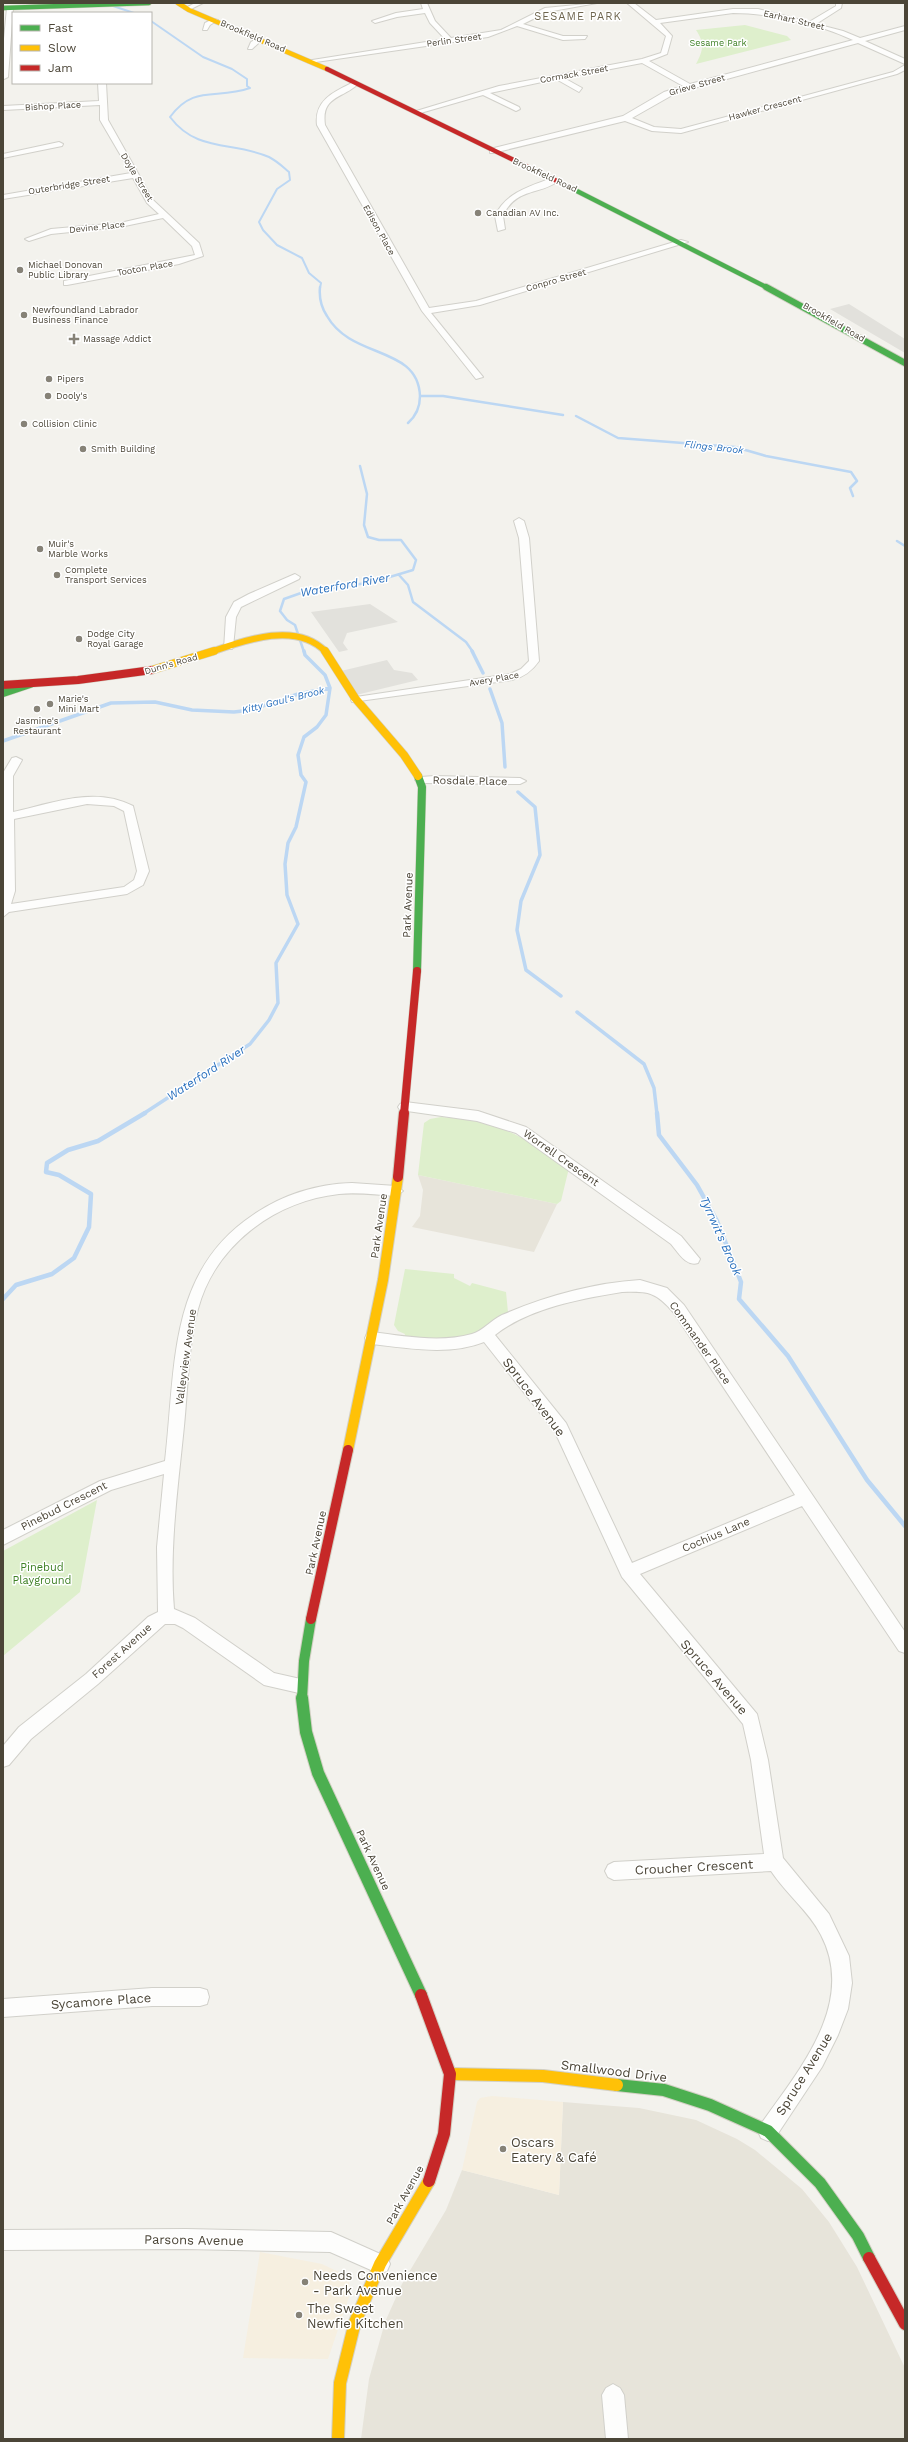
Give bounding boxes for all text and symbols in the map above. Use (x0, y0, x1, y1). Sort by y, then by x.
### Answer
street label: Earhart Street (762, 8, 826, 32)
district label: SESAME PARK (534, 10, 622, 23)
legend (12, 12, 152, 84)
street label: Brookfield Road (219, 18, 287, 54)
text: Fast (48, 21, 73, 35)
street label: Perlin Street (426, 31, 482, 49)
park label: Sesame Park (690, 38, 747, 48)
text: Slow (48, 41, 76, 55)
text: Jam (48, 61, 73, 75)
street label: Cormack Street (539, 63, 609, 85)
street label: Grieve Street (668, 72, 726, 98)
street label: Hawker Crescent (728, 93, 803, 123)
street label: Bishop Place (25, 100, 81, 112)
street label: Doyle Street (119, 151, 155, 203)
street label: Brookfield Road (511, 156, 579, 194)
street label: Outerbridge Street (28, 174, 111, 196)
street label: Edison Place (361, 203, 397, 257)
marker: Canadian AV Inc. (473, 208, 483, 218)
place label: Canadian AV Inc. (486, 208, 559, 218)
street label: Devine Place (69, 219, 125, 235)
street label: Tooton Place (116, 258, 174, 278)
place label: Michael Donovan Public Library (28, 260, 103, 280)
marker: Michael Donovan Public Library (15, 265, 25, 275)
street label: Conpro Street (525, 267, 587, 293)
street label: Brookfield Road (801, 300, 867, 344)
place label: Newfoundland Labrador Business Finance (32, 305, 139, 325)
marker: Newfoundland Labrador Business Finance (19, 310, 29, 320)
marker: Massage Addict (68, 333, 80, 345)
place label: Massage Addict (83, 334, 152, 344)
marker: Pipers (44, 374, 54, 384)
place label: Pipers (57, 374, 84, 384)
marker: Dooly's (43, 391, 53, 401)
place label: Dooly's (56, 391, 87, 401)
marker: Collision Clinic (19, 419, 29, 429)
place label: Collision Clinic (32, 419, 97, 429)
water label: Flings Brook (684, 438, 745, 456)
marker: Smith Building (78, 444, 88, 454)
place label: Smith Building (91, 444, 155, 454)
place label: Muir's Marble Works (48, 539, 108, 559)
marker: Muir's Marble Works (35, 544, 45, 554)
place label: Complete Transport Services (65, 565, 147, 585)
marker: Complete Transport Services (52, 570, 62, 580)
water label: Waterford River (299, 570, 392, 600)
place label: Dodge City Royal Garage (87, 629, 143, 649)
marker: Dodge City Royal Garage (74, 634, 84, 644)
street label: Dunn's Road (143, 652, 199, 676)
street label: Avery Place (468, 670, 520, 688)
water label: Kitty Gaul's Brook (241, 684, 326, 716)
place label: Marie's Mini Mart (58, 694, 99, 714)
marker: Marie's Mini Mart (45, 699, 55, 709)
marker: Jasmine's Restaurant (32, 704, 42, 714)
place label: Jasmine's Restaurant (13, 716, 61, 736)
street label: Rosdale Place (432, 774, 508, 788)
street label: Park Avenue (400, 872, 416, 938)
water label: Waterford River (164, 1042, 249, 1104)
street label: Worrell Crescent (520, 1127, 602, 1189)
street label: Park Avenue (368, 1193, 390, 1259)
water label: Tyrrwit's Brook (697, 1194, 745, 1278)
street label: Commander Place (667, 1299, 733, 1387)
street label: Valleyview Avenue (173, 1308, 199, 1406)
street label: Spruce Avenue (500, 1355, 568, 1439)
street label: Pinebud Crescent (19, 1478, 110, 1533)
street label: Park Avenue (303, 1510, 329, 1576)
street label: Cochius Lane (680, 1515, 752, 1555)
park label: Pinebud Playground (13, 1561, 71, 1587)
street label: Forest Avenue (89, 1621, 155, 1681)
street label: Spruce Avenue (677, 1636, 751, 1718)
street label: Park Avenue (353, 1828, 393, 1892)
street label: Croucher Crescent (634, 1856, 754, 1878)
street label: Sycamore Place (50, 1990, 152, 2012)
street label: Spruce Avenue (773, 2030, 835, 2118)
street label: Smallwood Drive (560, 2057, 668, 2085)
place label: Oscars Eatery & Café (511, 2135, 597, 2165)
marker: Oscars Eatery & Café (498, 2144, 508, 2154)
street label: Park Avenue (383, 2163, 427, 2227)
street label: Parsons Avenue (144, 2232, 244, 2248)
place label: Needs Convenience - Park Avenue (313, 2268, 438, 2298)
marker: Needs Convenience - Park Avenue (300, 2277, 310, 2287)
place label: The Sweet Newfie Kitchen (307, 2301, 403, 2331)
marker: The Sweet Newfie Kitchen (294, 2310, 304, 2320)

